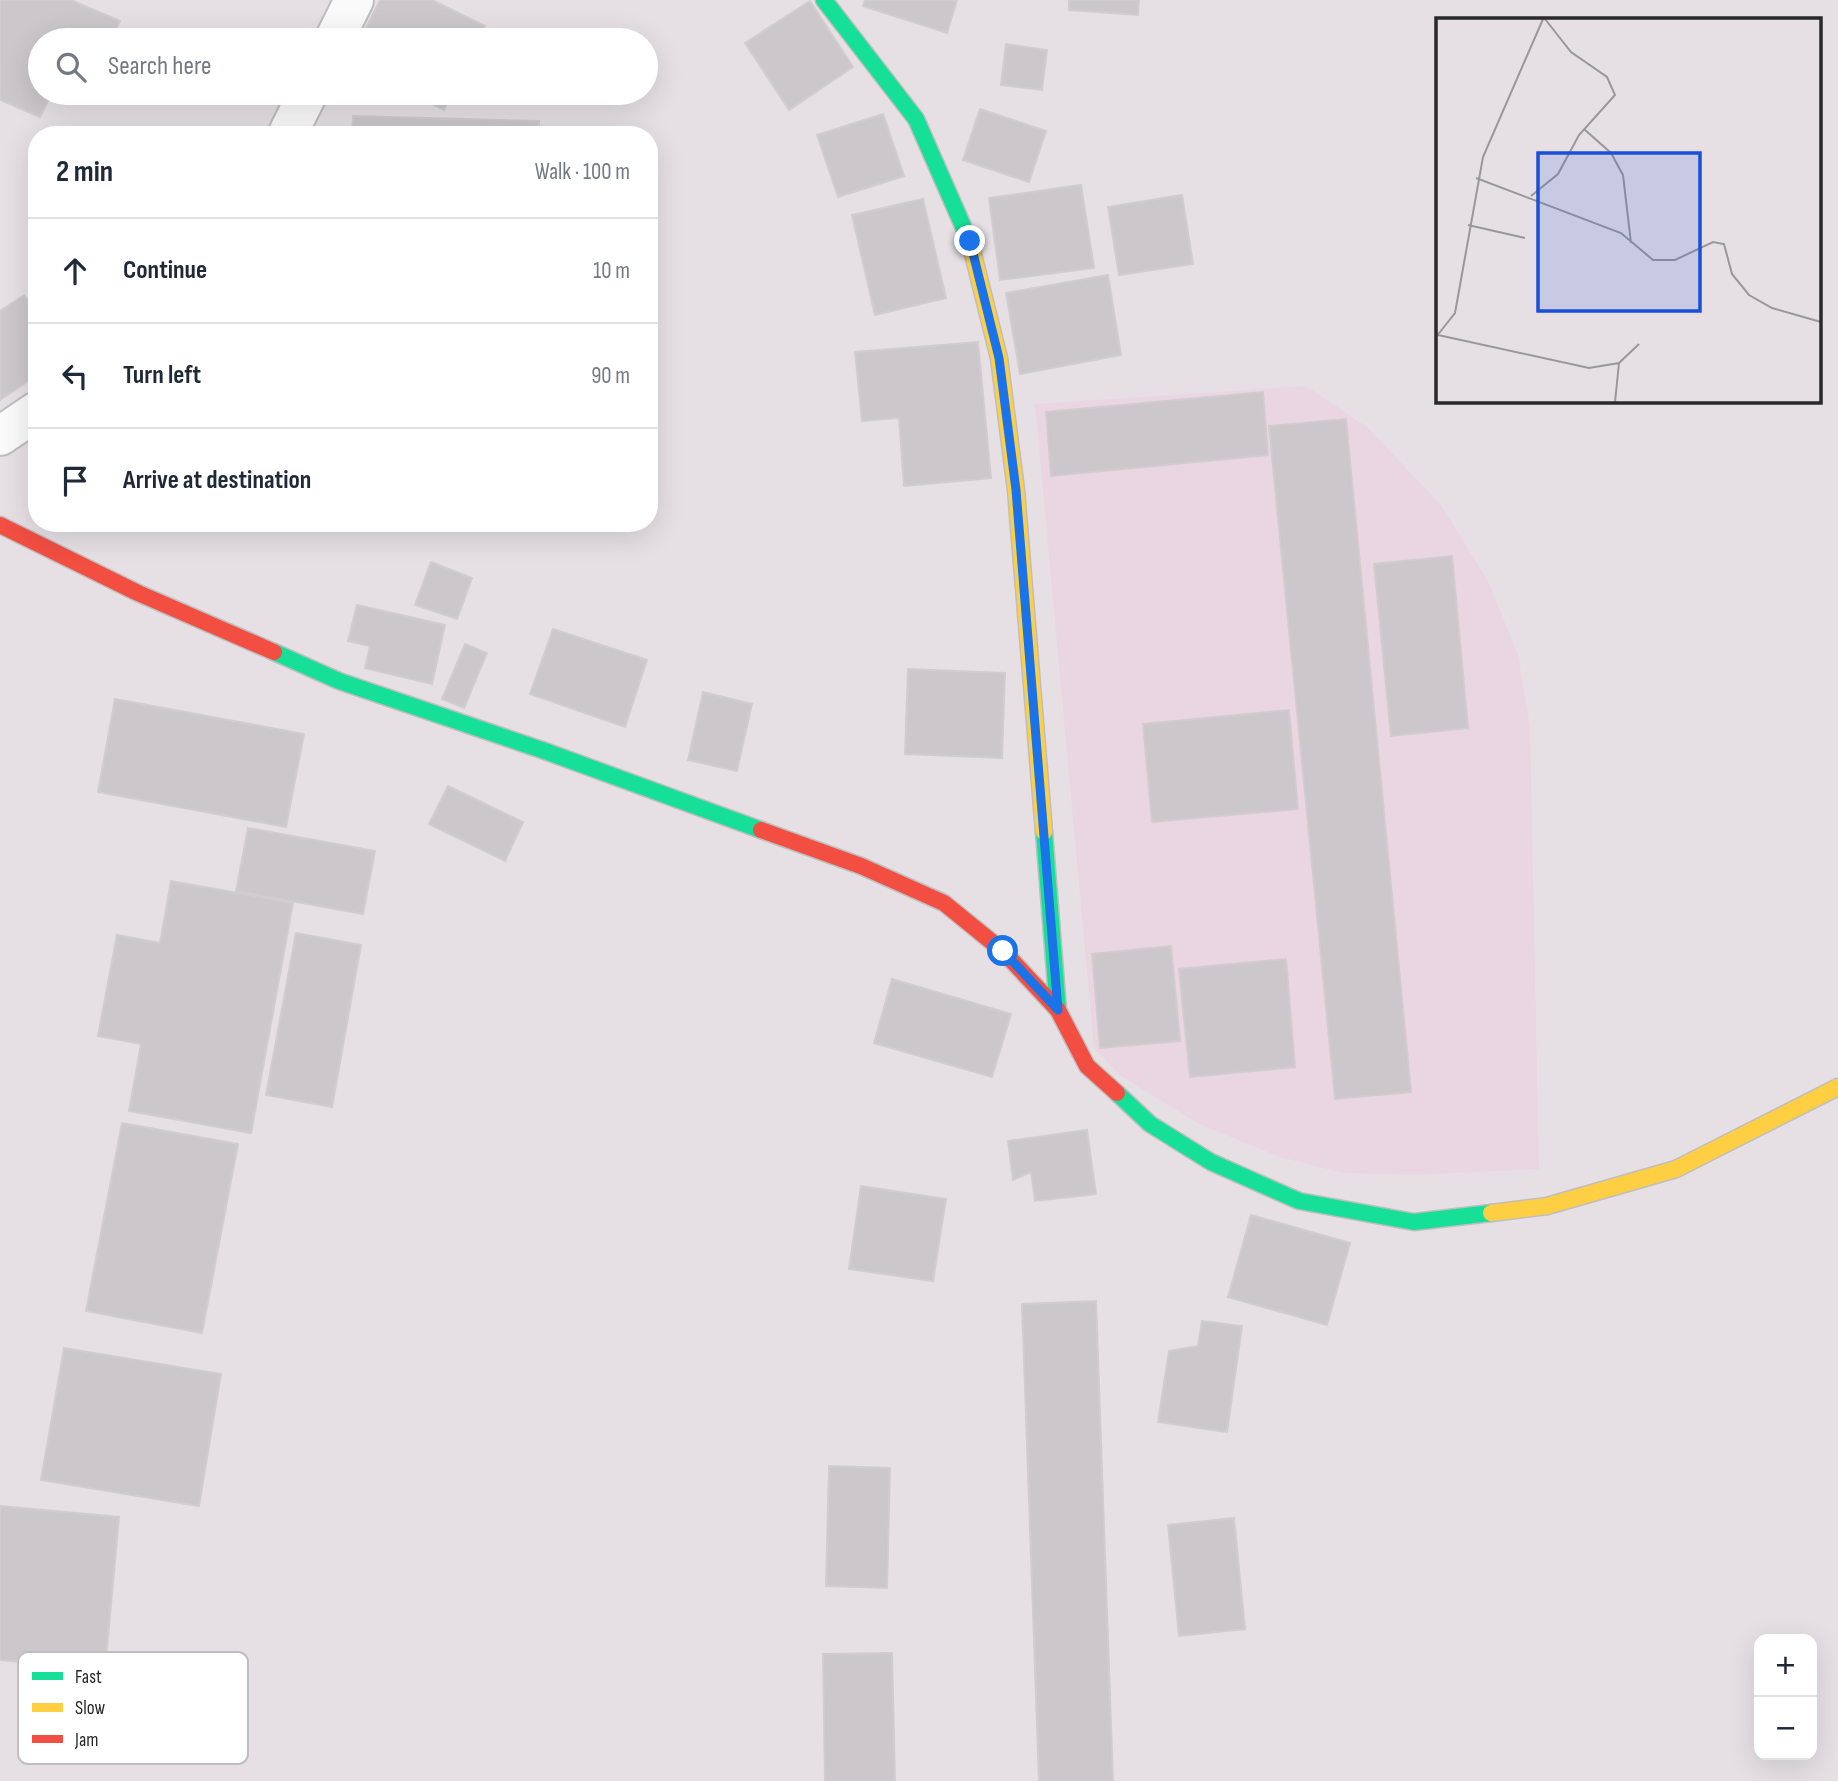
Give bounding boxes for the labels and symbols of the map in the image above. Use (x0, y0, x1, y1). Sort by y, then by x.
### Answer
inset map (1436, 18, 1820, 402)
route end (954, 225, 985, 256)
route start (987, 935, 1018, 966)
legend (18, 1652, 248, 1764)
text: Fast (75, 1666, 102, 1689)
text: Slow (75, 1697, 105, 1720)
text: Jam (74, 1729, 98, 1752)

